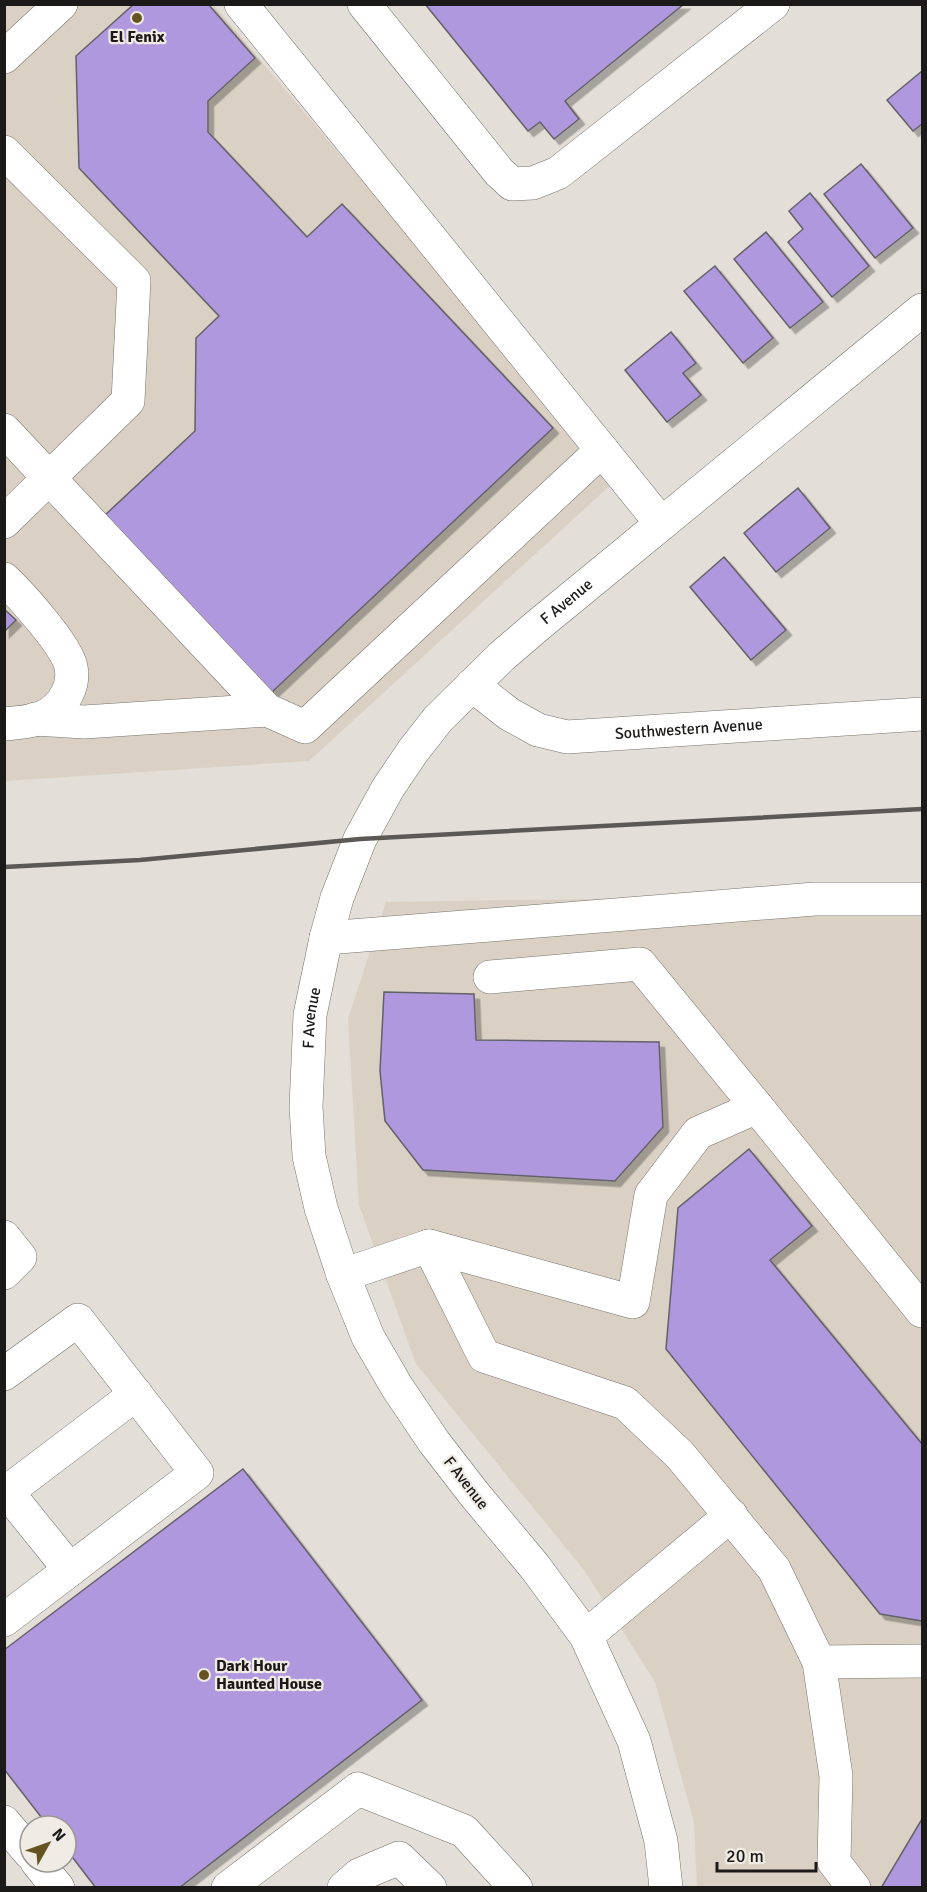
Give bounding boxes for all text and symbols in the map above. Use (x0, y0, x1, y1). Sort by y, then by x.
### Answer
marker: El Fenix (130, 11, 144, 25)
place label: El Fenix (110, 27, 165, 47)
street label: F Avenue (536, 574, 597, 629)
street label: Southwestern Avenue (614, 714, 763, 744)
street label: F Avenue (299, 985, 326, 1049)
street label: F Avenue (439, 1452, 493, 1514)
place label: Dark Hour Haunted House (216, 1656, 322, 1694)
marker: Dark Hour Haunted House (197, 1668, 211, 1682)
north arrow (18, 1814, 78, 1874)
text: N (47, 1824, 70, 1846)
scale bar (717, 1835, 816, 1873)
text: 20 m (726, 1845, 764, 1867)

